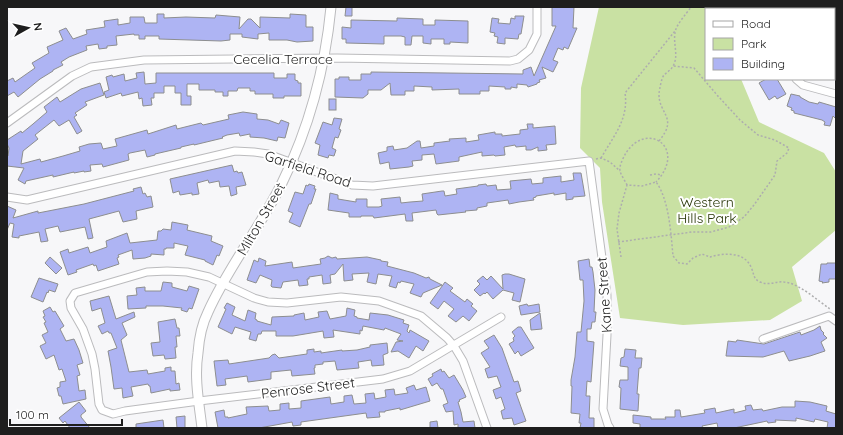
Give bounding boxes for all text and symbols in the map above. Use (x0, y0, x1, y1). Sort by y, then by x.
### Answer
north arrow (8, 8, 48, 48)
legend (705, 8, 835, 80)
text: Road (741, 16, 771, 31)
text: N (30, 22, 45, 32)
text: Park (741, 36, 766, 51)
street label: Cecelia Terrace (233, 50, 333, 68)
text: Building (741, 56, 785, 71)
street label: Garfield Road (262, 147, 354, 191)
street label: Milton Street (233, 179, 289, 259)
park label: Western Hills Park (677, 193, 737, 227)
street label: Kane Street (592, 256, 616, 334)
street label: Penrose Street (260, 373, 356, 403)
scale bar (10, 401, 122, 427)
text: 100 m (16, 407, 49, 422)

